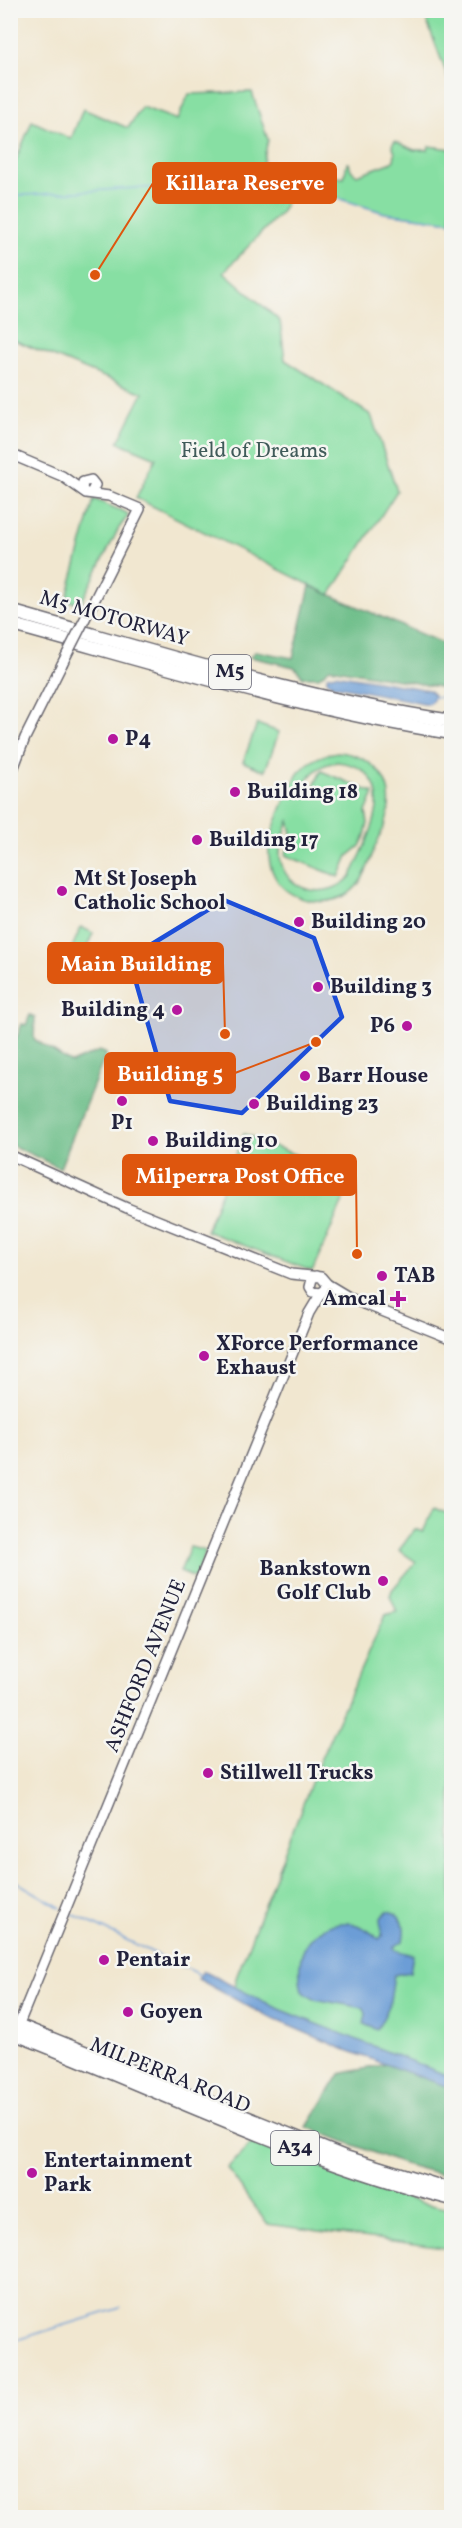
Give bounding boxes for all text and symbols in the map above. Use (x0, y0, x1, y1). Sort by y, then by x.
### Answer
callout: Killara Reserve (153, 163, 336, 203)
text: Killara Reserve (166, 169, 324, 200)
park label: Field of Dreams (181, 437, 327, 466)
street label: M5 MOTORWAY (36, 584, 192, 654)
road number: M5 (209, 655, 251, 689)
place label: P4 (125, 725, 151, 754)
marker: P4 (106, 732, 120, 746)
place label: Building 18 (247, 778, 358, 807)
marker: Building 18 (228, 785, 242, 799)
place label: Building 17 (209, 826, 319, 855)
marker: Building 17 (190, 833, 204, 847)
place label: Mt St Joseph Catholic School (74, 865, 226, 918)
marker: Mt St Joseph Catholic School (55, 884, 69, 898)
place label: Building 20 (311, 908, 426, 937)
marker: Building 20 (292, 915, 306, 929)
callout: Main Building (48, 943, 223, 983)
text: Main Building (60, 950, 212, 981)
place label: Building 3 (330, 973, 432, 1002)
marker: Building 3 (311, 980, 325, 994)
place label: Building 4 (61, 996, 165, 1025)
marker: Building 4 (170, 1003, 184, 1017)
place label: P6 (370, 1012, 395, 1041)
marker: P6 (400, 1019, 414, 1033)
callout: Building 5 (105, 1053, 235, 1093)
text: Building 5 (117, 1060, 223, 1091)
place label: Barr House (317, 1062, 428, 1091)
marker: Barr House (298, 1069, 312, 1083)
place label: Building 23 (266, 1090, 379, 1119)
marker: P1 (115, 1094, 129, 1108)
marker: Building 23 (247, 1097, 261, 1111)
place label: P1 (111, 1109, 133, 1138)
place label: Building 10 (165, 1127, 278, 1156)
marker: Building 10 (146, 1134, 160, 1148)
callout: Milperra Post Office (123, 1155, 356, 1195)
text: Milperra Post Office (136, 1162, 344, 1193)
place label: TAB (394, 1262, 435, 1291)
marker: TAB (375, 1269, 389, 1283)
place label: Amcal (323, 1285, 386, 1314)
marker: Amcal (391, 1292, 405, 1306)
place label: XForce Performance Exhaust (216, 1330, 418, 1383)
marker: XForce Performance Exhaust (197, 1349, 211, 1363)
place label: Bankstown Golf Club (260, 1555, 371, 1608)
marker: Bankstown Golf Club (376, 1574, 390, 1588)
street label: ASHFORD AVENUE (98, 1575, 194, 1757)
place label: Stillwell Trucks (220, 1759, 374, 1788)
marker: Stillwell Trucks (201, 1766, 215, 1780)
place label: Pentair (116, 1946, 190, 1975)
marker: Pentair (97, 1953, 111, 1967)
place label: Goyen (140, 1998, 203, 2027)
marker: Goyen (121, 2005, 135, 2019)
street label: MILPERRA ROAD (85, 2031, 255, 2121)
road number: A34 (271, 2131, 319, 2165)
place label: Entertainment Park (44, 2147, 192, 2200)
marker: Entertainment Park (25, 2166, 39, 2180)

